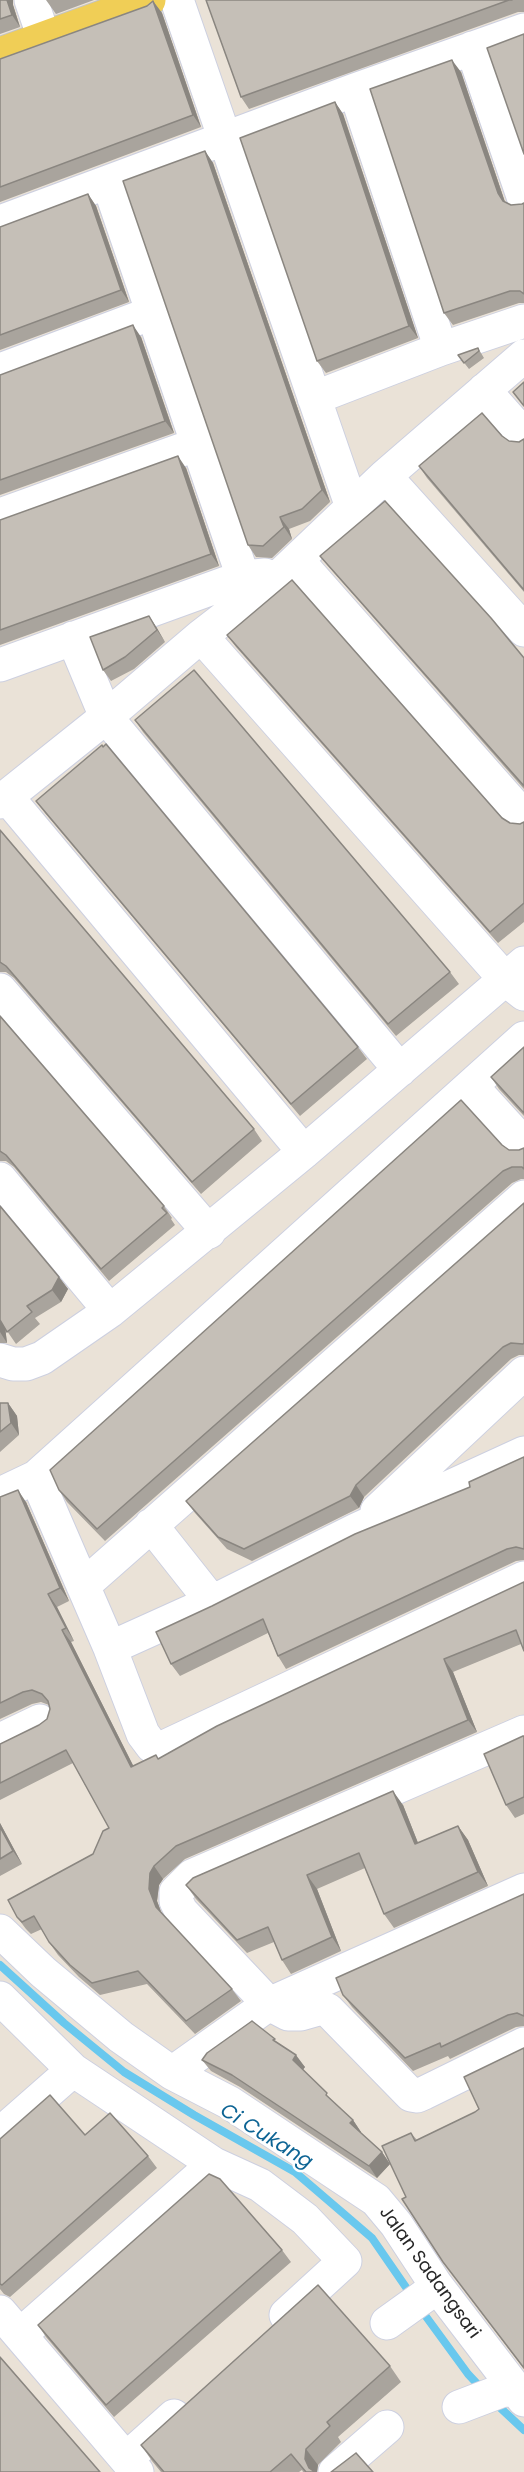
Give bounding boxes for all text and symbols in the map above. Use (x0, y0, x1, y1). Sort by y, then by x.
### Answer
water label: Ci Cukang (215, 2099, 317, 2175)
street label: Jalan Sadangsari (374, 2203, 484, 2343)

